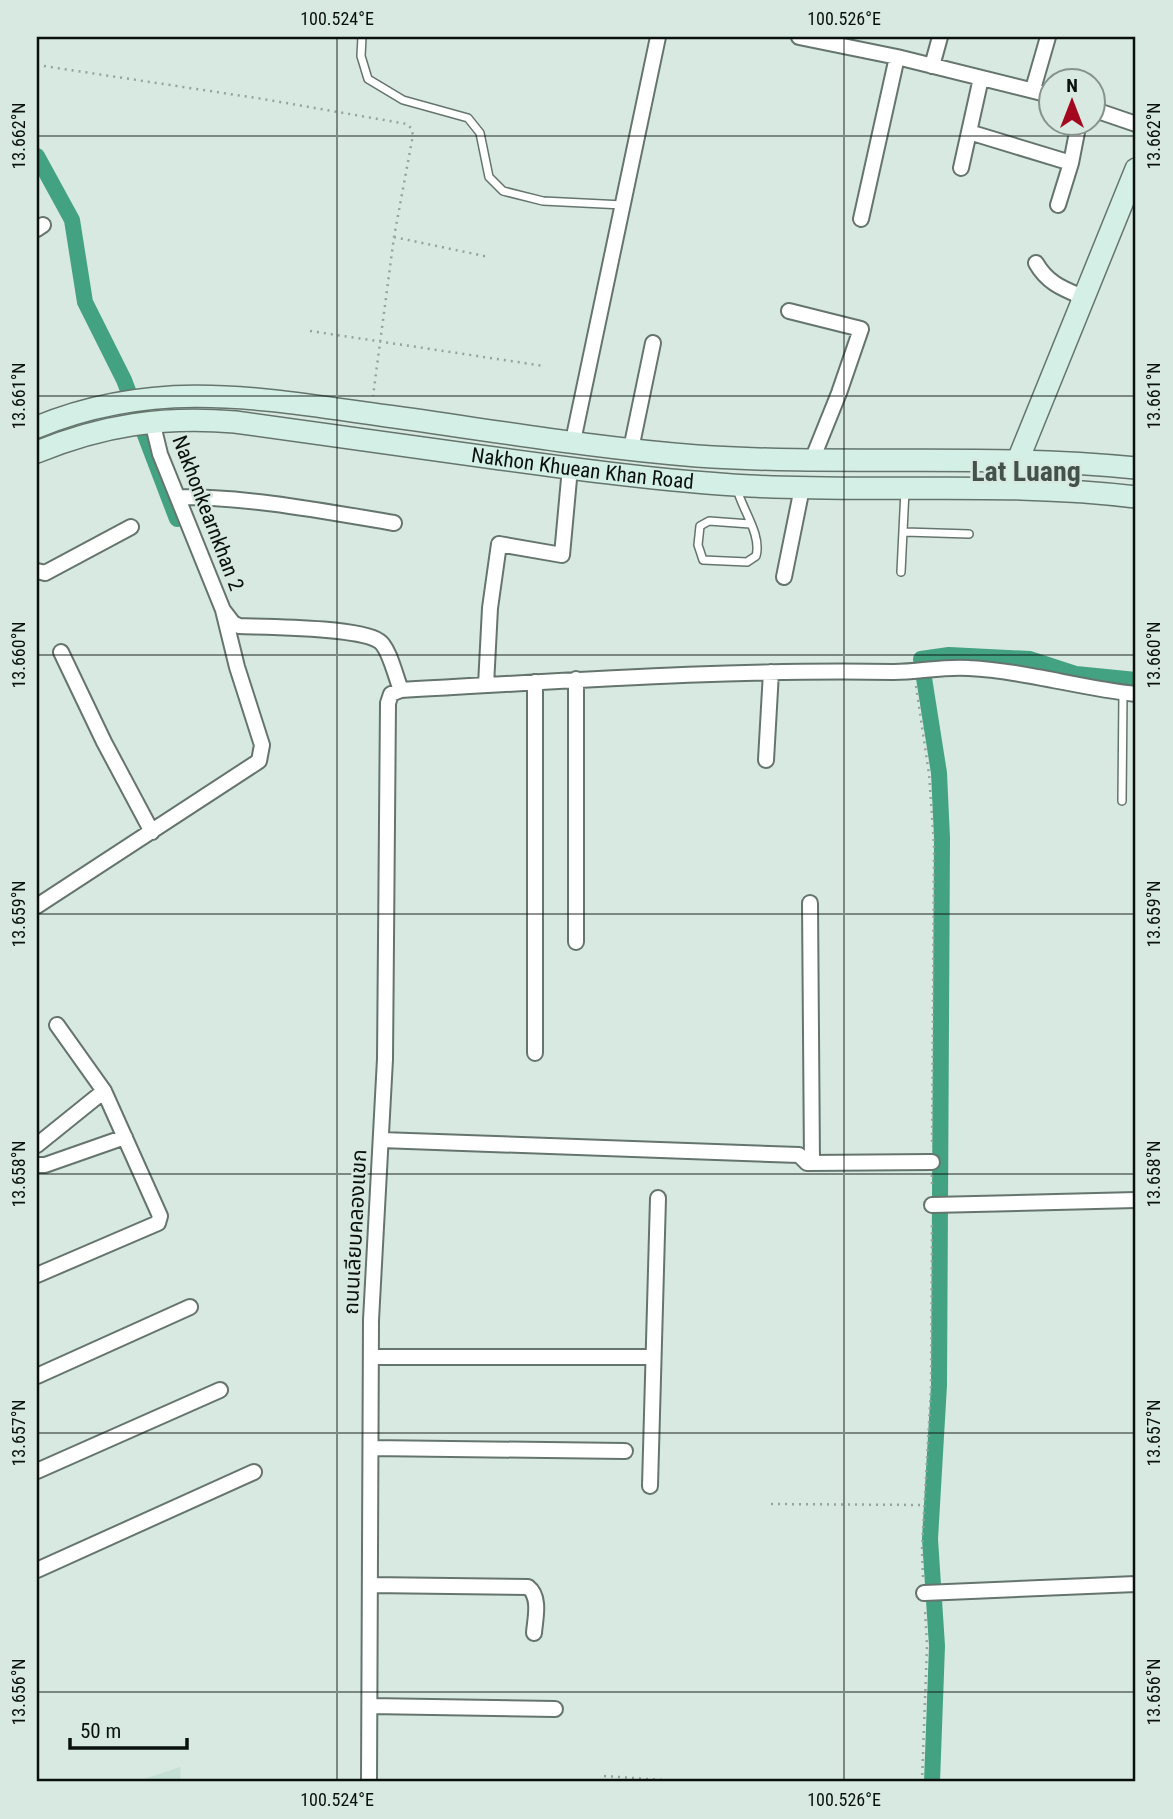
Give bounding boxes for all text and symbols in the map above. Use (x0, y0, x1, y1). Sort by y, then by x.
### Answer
text: 100.524°E (300, 8, 374, 29)
text: 100.526°E (807, 8, 881, 29)
north arrow (1036, 66, 1106, 136)
text: N (1066, 74, 1078, 97)
text: 13.662°N (8, 102, 29, 170)
text: 13.662°N (1143, 102, 1164, 170)
text: 13.661°N (8, 362, 29, 430)
text: 13.661°N (1143, 362, 1164, 430)
street label: Nakhonkearnkhan 2 (167, 432, 249, 594)
street label: Nakhon Khuean Khan Road (470, 443, 695, 494)
district label: Lat Luang (971, 455, 1081, 488)
text: 13.660°N (8, 621, 29, 689)
text: 13.660°N (1143, 621, 1164, 689)
text: 13.659°N (8, 880, 29, 948)
text: 13.659°N (1143, 880, 1164, 948)
text: 13.658°N (8, 1140, 29, 1208)
text: 13.658°N (1143, 1140, 1164, 1208)
street label: ถนนเลียบคลองแขก (339, 1149, 371, 1315)
text: 13.657°N (8, 1399, 29, 1467)
text: 13.657°N (1143, 1399, 1164, 1467)
text: 13.656°N (8, 1658, 29, 1726)
text: 13.656°N (1143, 1658, 1164, 1726)
scale bar (70, 1707, 187, 1751)
text: 50 m (80, 1719, 121, 1743)
text: 100.524°E (300, 1789, 374, 1810)
text: 100.526°E (807, 1789, 881, 1810)

